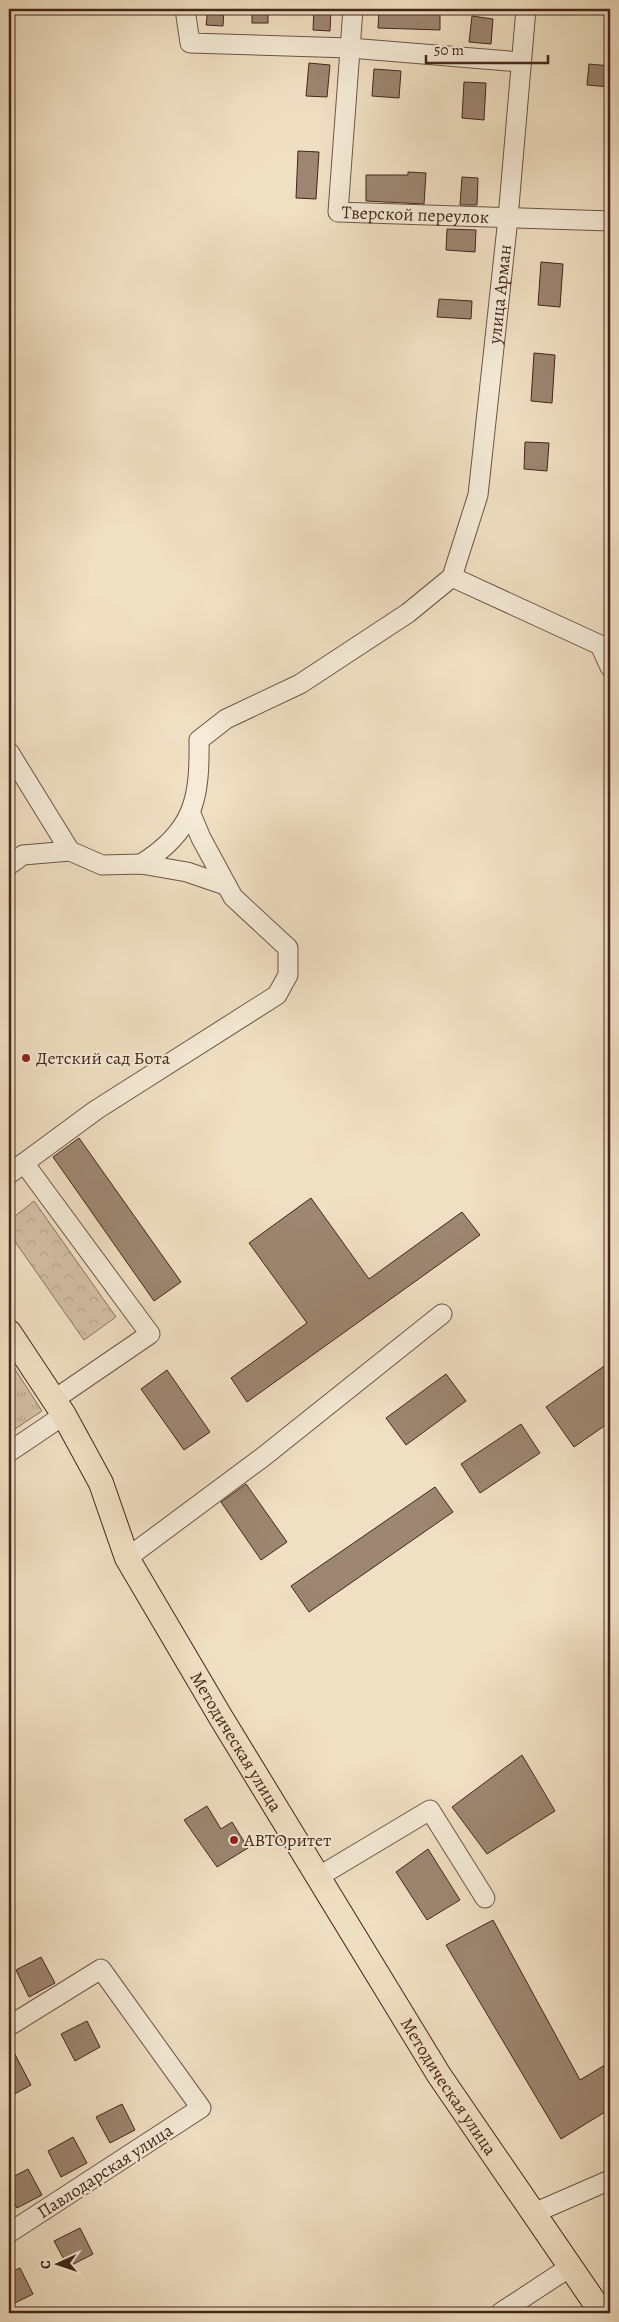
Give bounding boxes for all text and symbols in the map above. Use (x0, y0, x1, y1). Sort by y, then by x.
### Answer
scale bar (426, 32, 549, 64)
text: 50 m (434, 40, 464, 60)
street label: Тверской переулок (341, 200, 489, 229)
street label: улица Арман (482, 243, 517, 346)
place label: Детский сад Бота (36, 1046, 171, 1070)
marker: Детский сад Бота (20, 1052, 32, 1064)
street label: Методическая улица (184, 1667, 288, 1817)
place label: АВТОритет (243, 1828, 331, 1852)
marker: АВТОритет (228, 1834, 240, 1846)
street label: Методическая улица (395, 2013, 503, 2160)
street label: Павлодарская улица (33, 2118, 178, 2224)
north arrow (32, 2240, 82, 2290)
text: С (36, 2259, 55, 2269)

